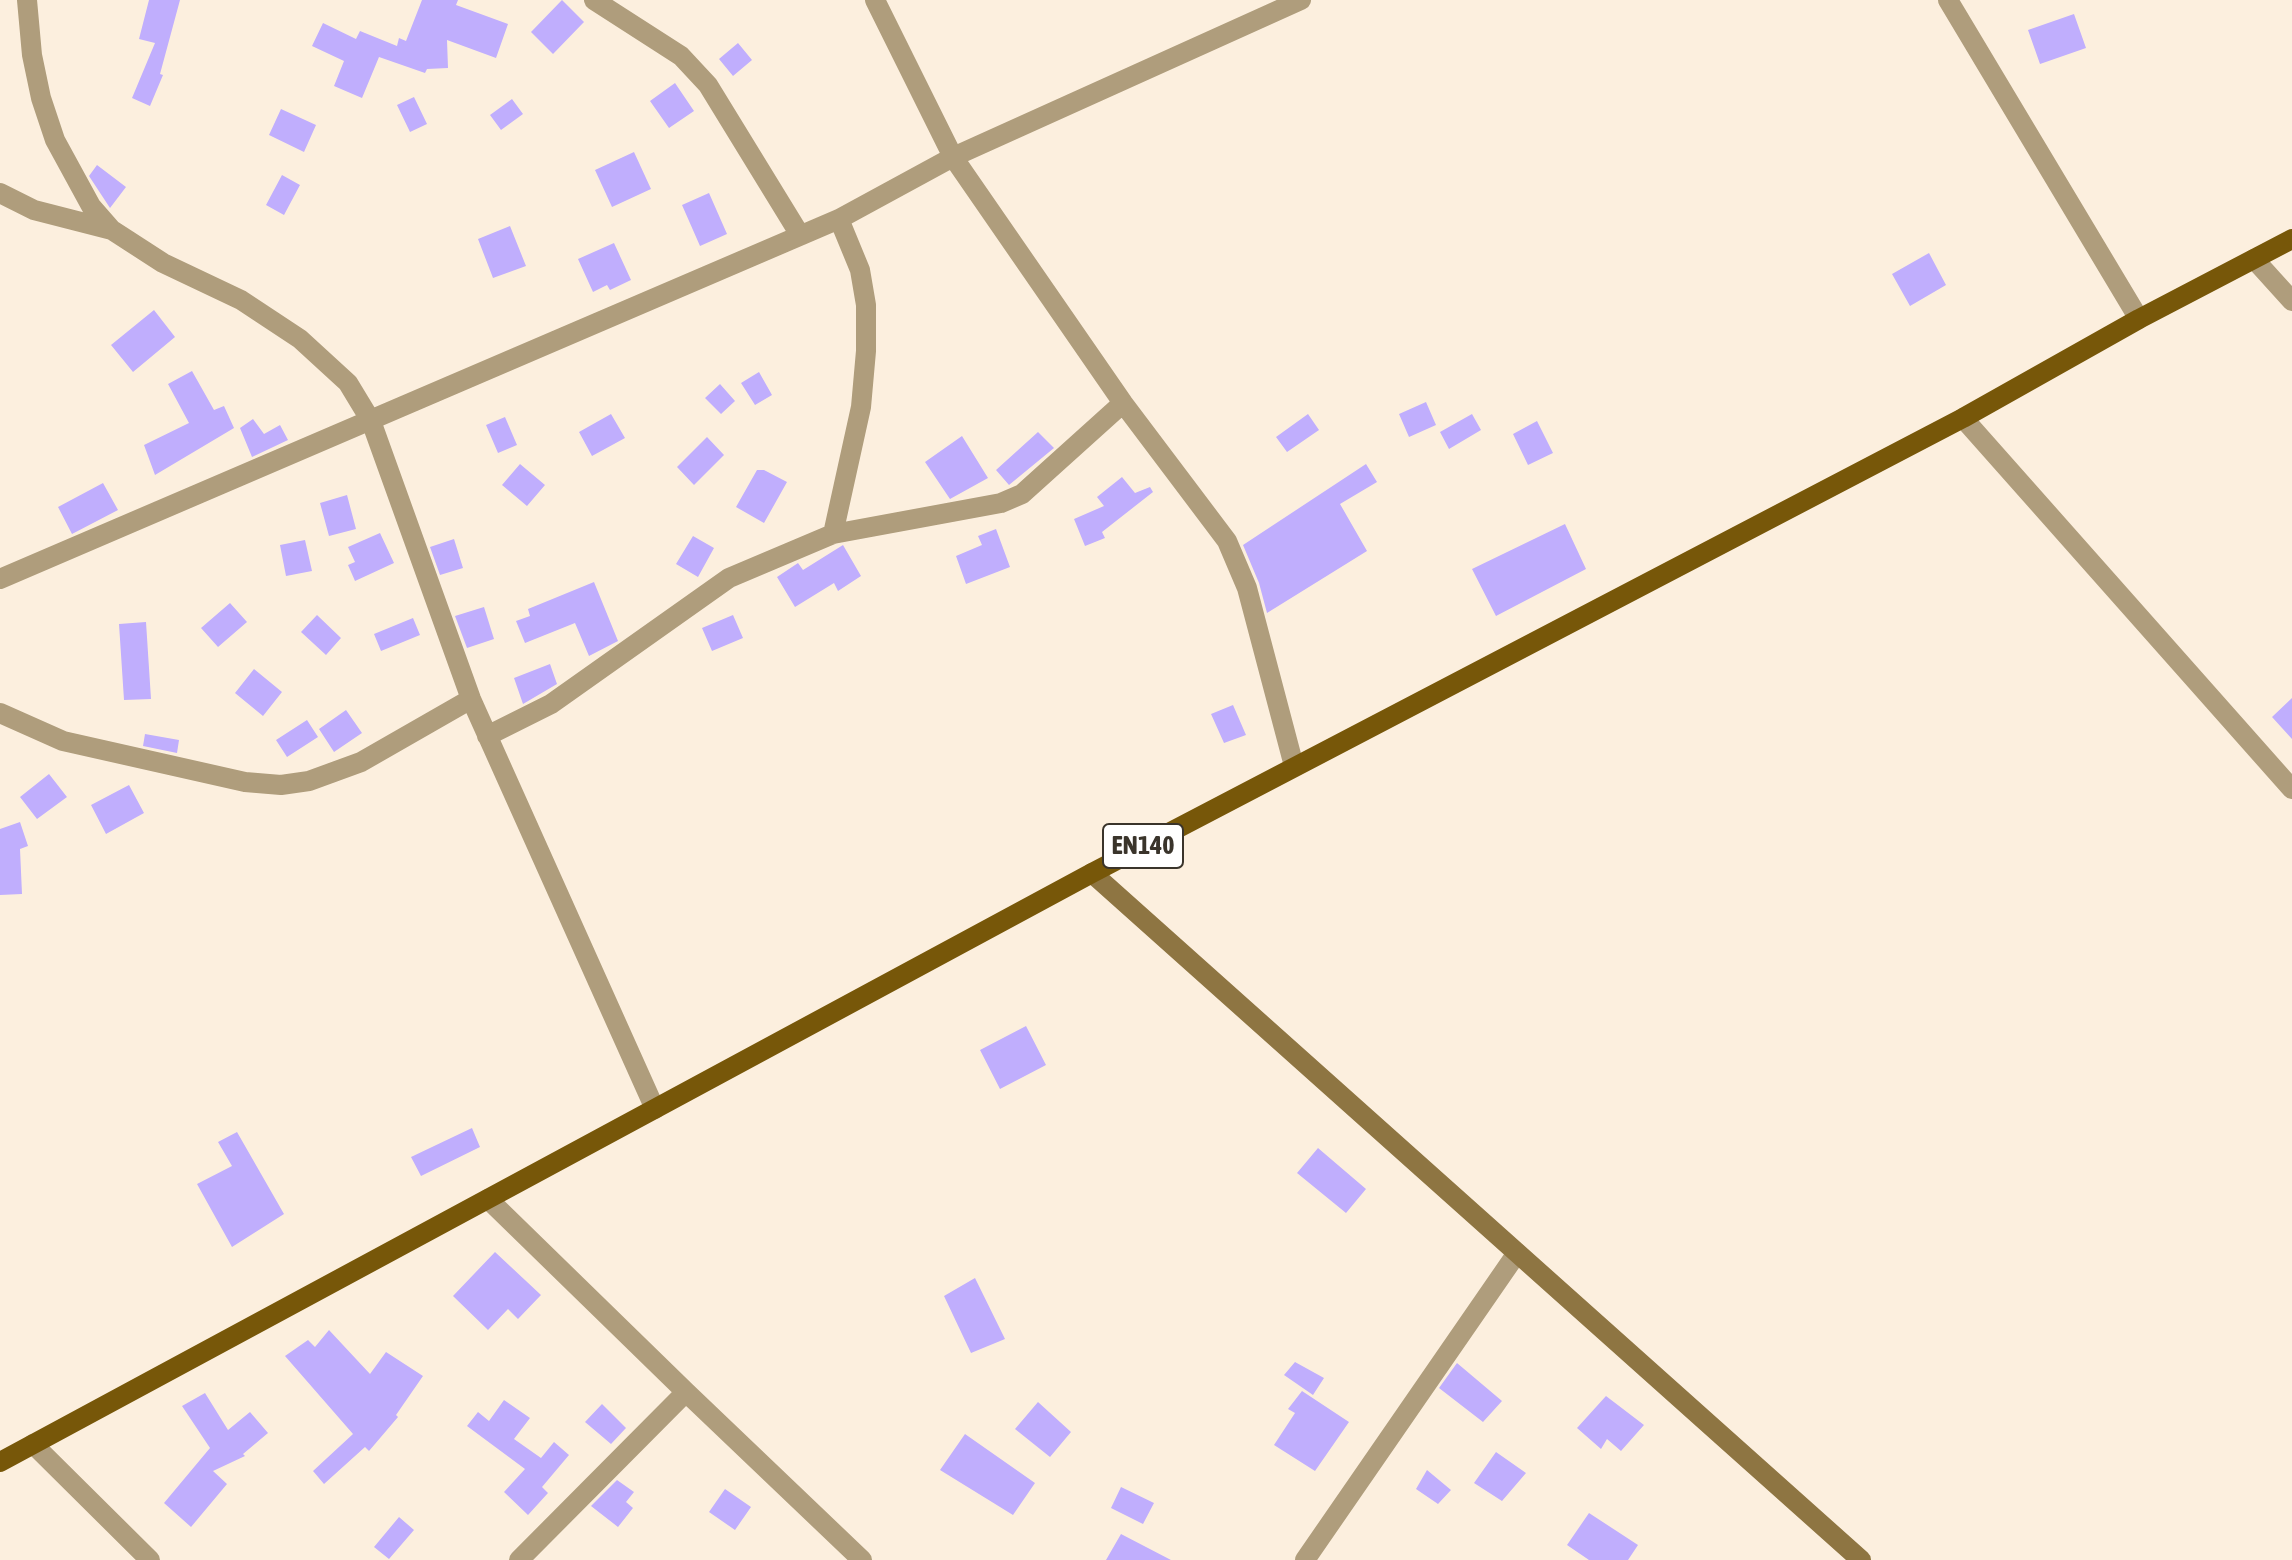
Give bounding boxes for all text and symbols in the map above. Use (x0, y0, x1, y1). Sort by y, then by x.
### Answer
road number: EN140 (1103, 824, 1183, 868)

